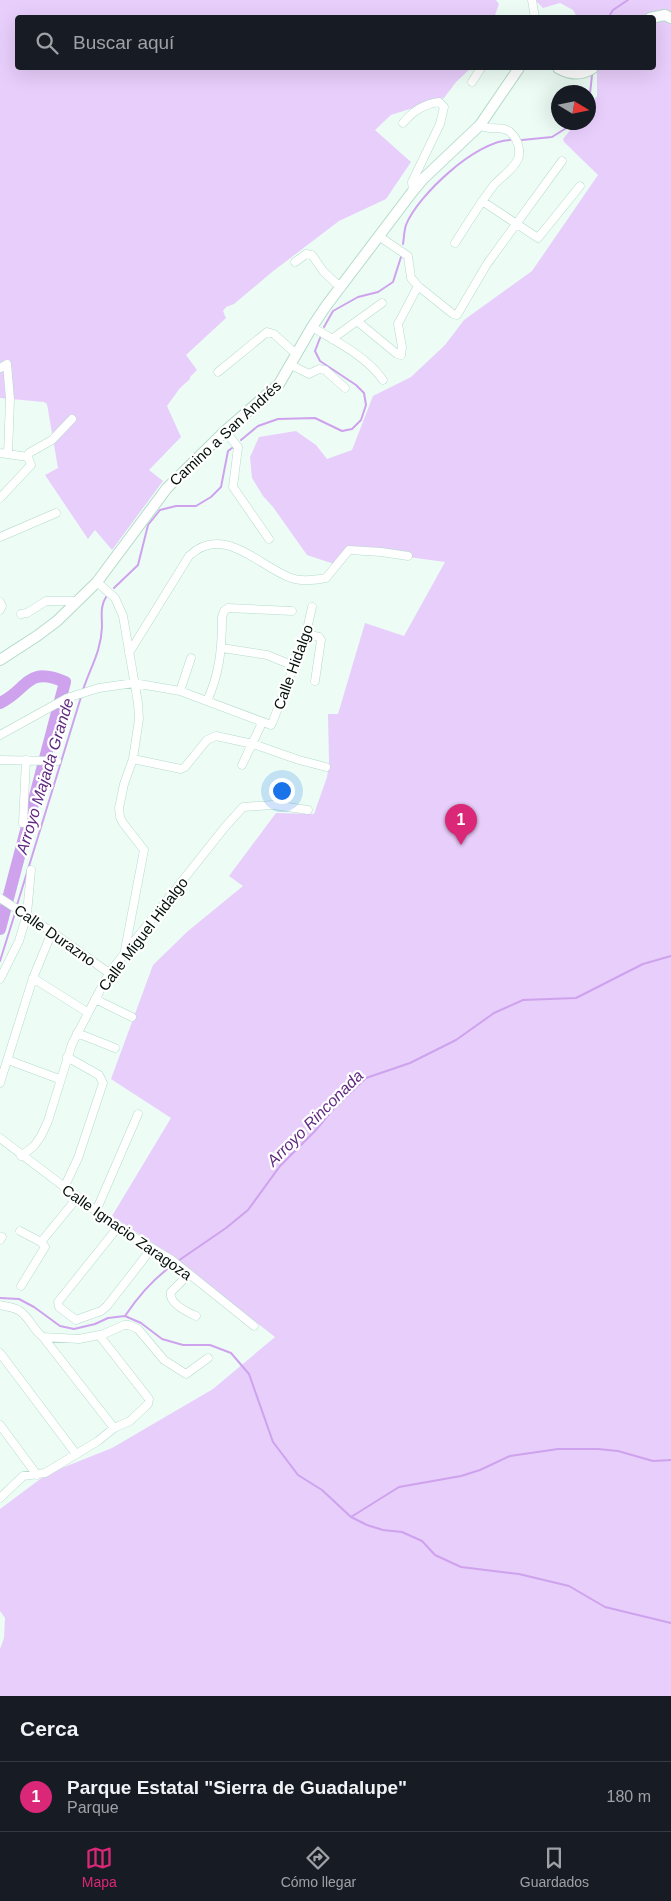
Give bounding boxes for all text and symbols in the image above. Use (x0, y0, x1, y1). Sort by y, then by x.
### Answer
search box (15, 15, 656, 70)
icon: search (33, 29, 61, 57)
text: Buscar aquí (73, 32, 174, 53)
north arrow (551, 85, 596, 130)
street label: Camino a San Andrés (166, 377, 284, 489)
street label: Calle Hidalgo (270, 622, 316, 712)
water label: Arroyo Majada Grande (13, 696, 77, 857)
your location (269, 778, 295, 804)
pin: 1 (445, 804, 477, 845)
street label: Calle Miguel Hidalgo (95, 874, 191, 994)
street label: Calle Durazno (11, 901, 99, 969)
water label: Arroyo Rinconada (263, 1067, 366, 1170)
street label: Calle Ignacio Zaragoza (59, 1181, 196, 1284)
text: Cerca (20, 1717, 78, 1740)
text: Parque Estatal "Sierra de Guadalupe" (67, 1777, 407, 1798)
text: 1 (32, 1788, 40, 1805)
text: 180 m (607, 1788, 651, 1805)
text: Parque (67, 1799, 119, 1816)
tab: Mapa (82, 1844, 117, 1890)
tab: Cómo llegar (281, 1844, 356, 1890)
tab: Guardados (520, 1844, 589, 1890)

